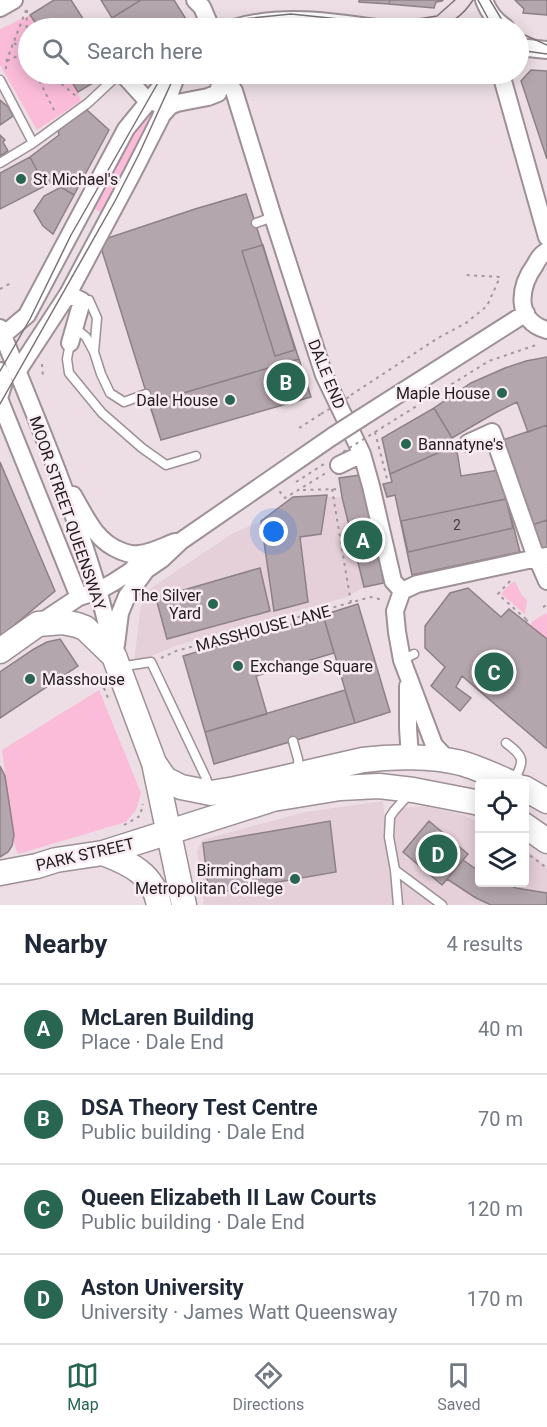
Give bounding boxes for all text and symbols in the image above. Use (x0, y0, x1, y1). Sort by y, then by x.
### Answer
search box (18, 18, 529, 84)
icon: search (39, 35, 72, 68)
text: Search here (87, 39, 203, 64)
place label: St Michael's (33, 170, 118, 189)
marker: St Michael's (14, 172, 28, 186)
street label: DALE END (304, 337, 349, 412)
pin: B (266, 360, 306, 404)
place label: Maple House (396, 384, 490, 403)
marker: Maple House (495, 386, 509, 400)
place label: Dale House (136, 391, 218, 410)
marker: Dale House (223, 393, 237, 407)
street label: MOOR STREET QUEENSWAY (25, 414, 110, 613)
place label: Bannatyne's (418, 435, 504, 454)
marker: Bannatyne's (399, 437, 413, 451)
your location (259, 517, 288, 546)
house number: 2 (453, 517, 461, 533)
pin: A (344, 518, 382, 562)
place label: The Silver Yard (131, 586, 202, 623)
marker: The Silver Yard (206, 597, 220, 611)
street label: MASSHOUSE LANE (194, 601, 333, 656)
pin: C (474, 650, 514, 694)
place label: Exchange Square (250, 657, 373, 676)
marker: Exchange Square (231, 659, 245, 673)
place label: Masshouse (42, 670, 125, 689)
marker: Masshouse (23, 672, 37, 686)
map controls (475, 779, 529, 887)
button: locate (475, 779, 529, 833)
pin: D (418, 832, 458, 876)
button: layers (475, 833, 529, 887)
street label: PARK STREET (34, 834, 136, 875)
place label: Birmingham Metropolitan College (135, 861, 283, 898)
marker: Birmingham Metropolitan College (288, 872, 302, 886)
text: Nearby (24, 929, 107, 959)
text: 4 results (447, 932, 523, 956)
text: McLaren Building (81, 1005, 254, 1030)
text: A (37, 1017, 50, 1041)
text: 40 m (478, 1017, 523, 1041)
text: Place · Dale End (81, 1030, 224, 1054)
text: DSA Theory Test Centre (81, 1095, 318, 1120)
text: B (37, 1107, 50, 1131)
text: 70 m (478, 1107, 523, 1131)
text: Public building · Dale End (81, 1120, 305, 1144)
text: Queen Elizabeth II Law Courts (81, 1185, 377, 1210)
text: C (37, 1197, 50, 1221)
text: 120 m (467, 1197, 523, 1221)
text: Public building · Dale End (81, 1210, 305, 1234)
text: Aston University (81, 1275, 244, 1300)
text: D (37, 1287, 50, 1311)
text: 170 m (467, 1287, 523, 1311)
text: University · James Watt Queensway (81, 1300, 397, 1324)
tab: Map (66, 1359, 99, 1414)
tab: Directions (232, 1359, 304, 1414)
tab: Saved (437, 1359, 481, 1414)

